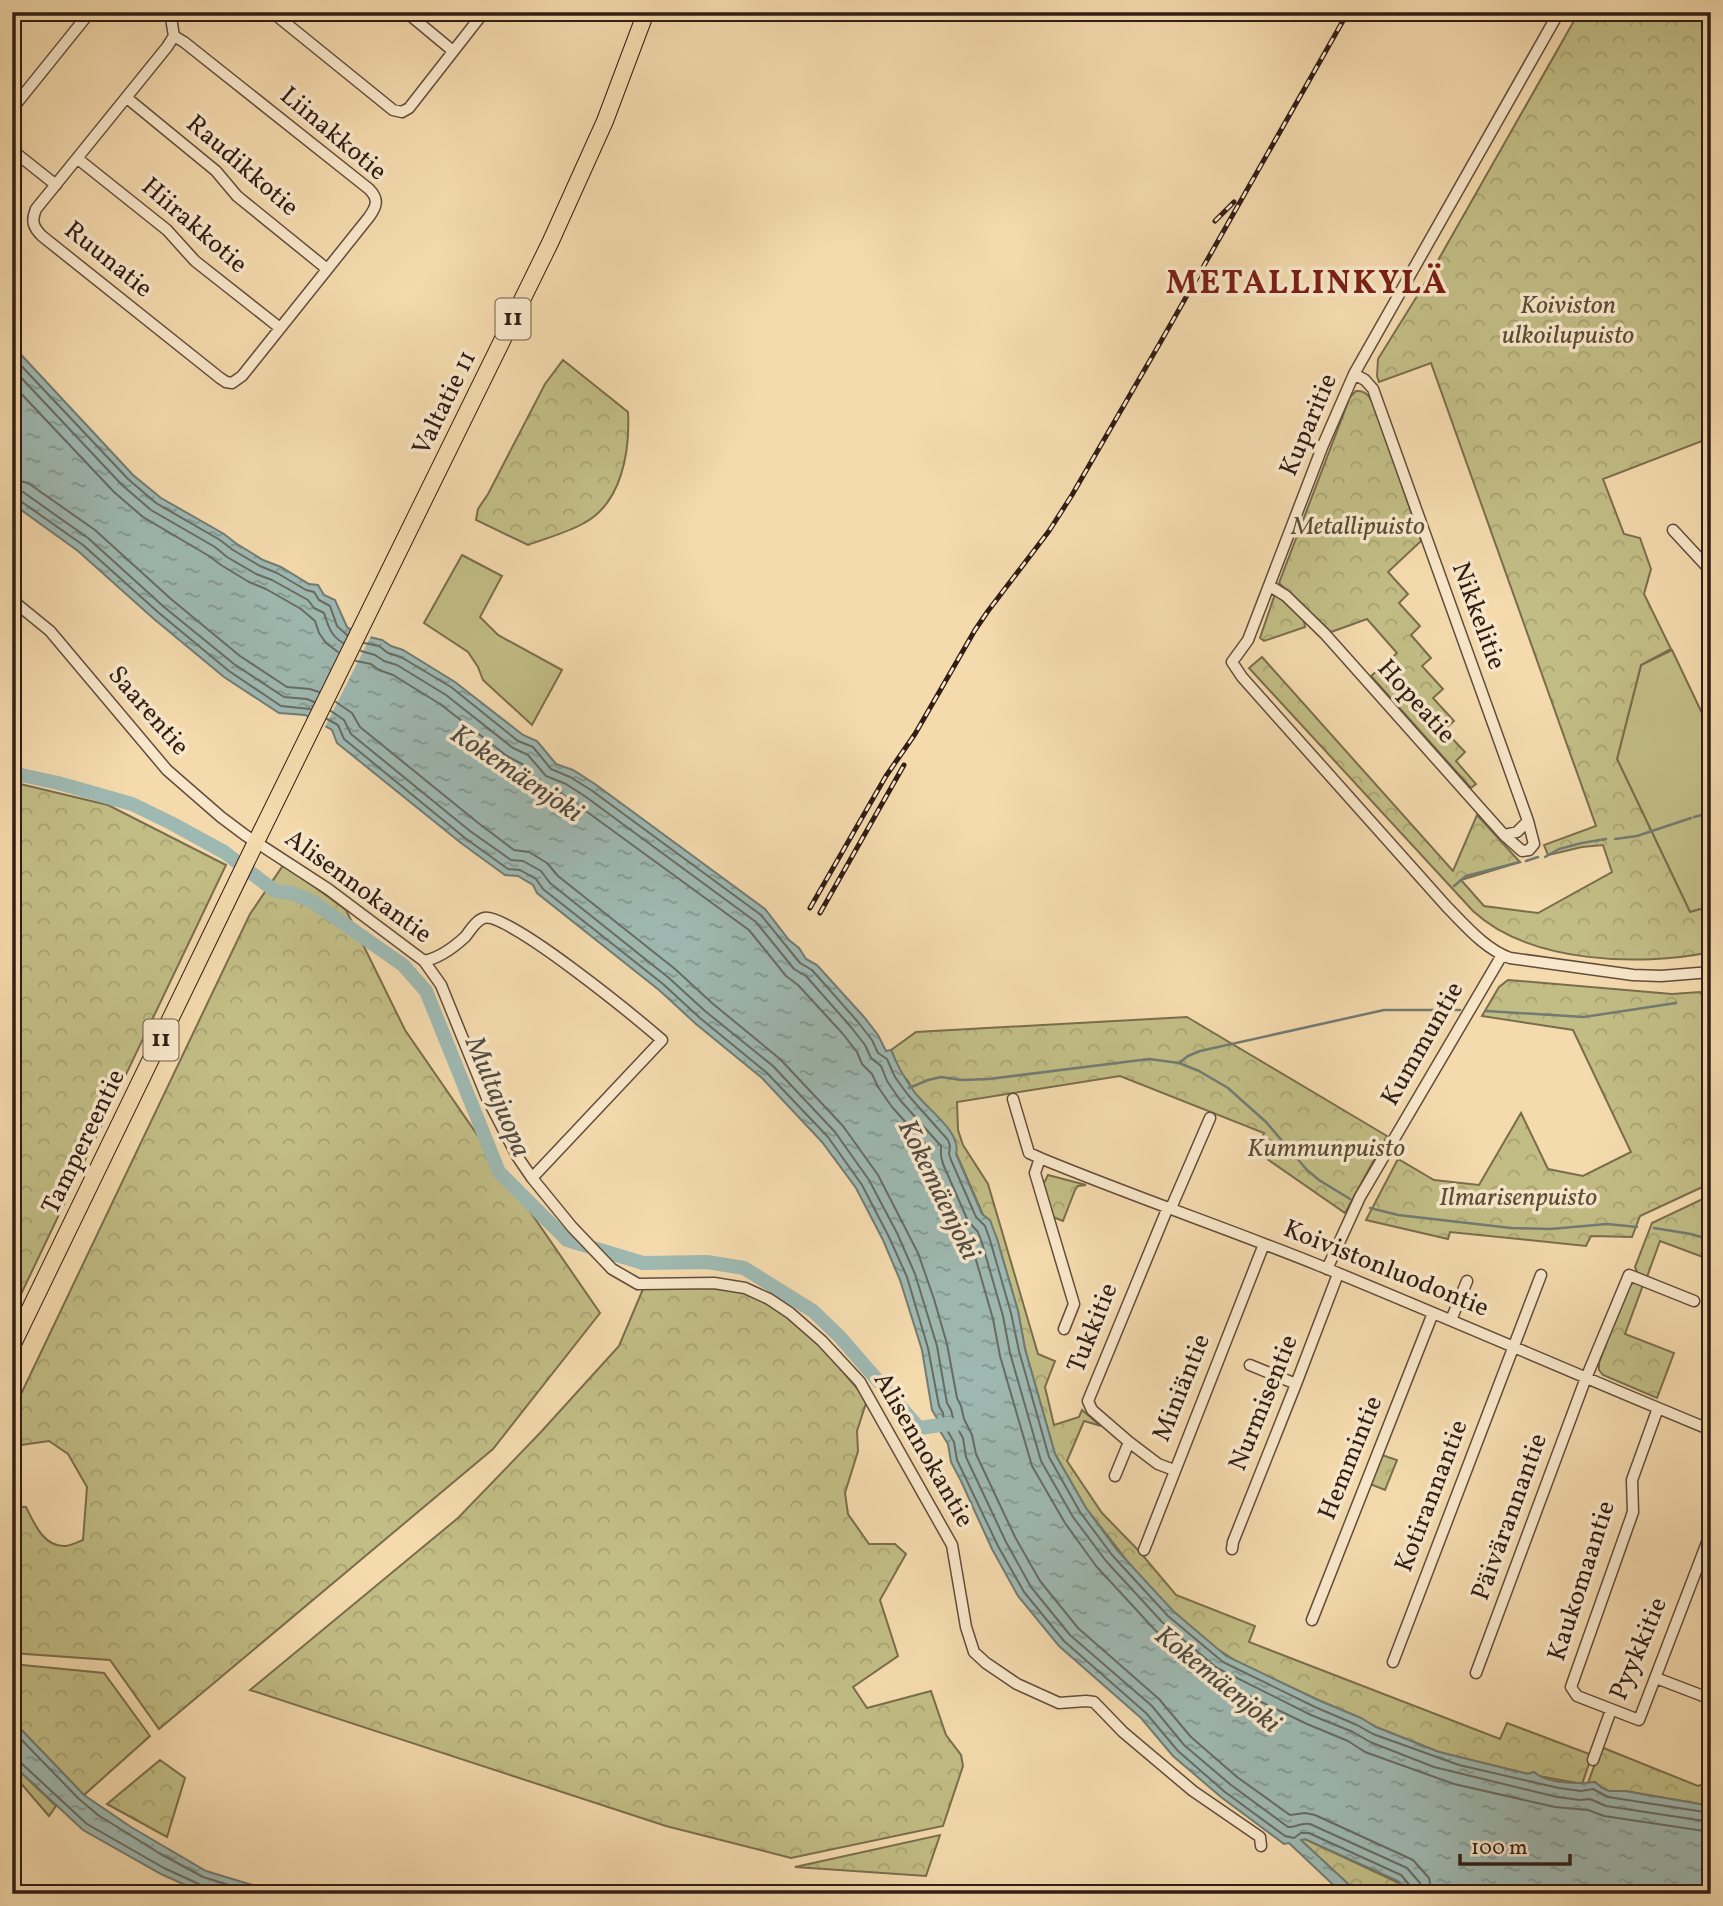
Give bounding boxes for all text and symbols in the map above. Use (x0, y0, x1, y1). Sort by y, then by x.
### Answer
street label: Liinakkotie (272, 79, 394, 189)
street label: Raudikkotie (178, 107, 306, 225)
street label: Hiirakkotie (133, 170, 255, 282)
street label: Ruunatie (56, 213, 160, 307)
district label: METALLINKYLÄ (1166, 262, 1448, 308)
park label: Koiviston ulkoilupuisto (1502, 288, 1634, 354)
road number: 11 (496, 298, 530, 340)
street label: Valtatie 11 (404, 345, 486, 461)
street label: Kuparitie (1271, 368, 1347, 482)
park label: Metallipuisto (1290, 509, 1425, 545)
street label: Nikkelitie (1442, 557, 1514, 675)
street label: Hopeatie (1368, 652, 1464, 752)
street label: Saarentie (99, 658, 197, 764)
water label: Kokemäenjoki (442, 715, 591, 833)
street label: Alisennokantie (277, 821, 439, 953)
street label: Kummuntie (1373, 975, 1473, 1113)
road number: 11 (144, 1020, 178, 1060)
water label: Multajuopa (454, 1030, 540, 1163)
street label: Tampereentie (33, 1063, 135, 1221)
water label: Kokemäenjoki (887, 1113, 989, 1268)
park label: Kummunpuisto (1247, 1131, 1405, 1167)
park label: Ilmarisenpuisto (1439, 1180, 1597, 1216)
street label: Koivistonluodontie (1278, 1211, 1494, 1327)
street label: Tukkitie (1059, 1278, 1127, 1378)
street label: Miniäntie (1144, 1329, 1220, 1447)
street label: Nurmisentie (1220, 1330, 1308, 1476)
street label: Alisennokantie (864, 1366, 982, 1534)
street label: Hemmintie (1310, 1391, 1392, 1525)
street label: Kotirannantie (1387, 1415, 1477, 1577)
street label: Päivärannantie (1463, 1429, 1557, 1605)
street label: Kaukomaantie (1539, 1496, 1625, 1666)
street label: Pyykkitie (1601, 1592, 1677, 1706)
water label: Kokemäenjoki (1146, 1617, 1289, 1744)
scale bar (1460, 1822, 1571, 1866)
text: 100 m (1471, 1834, 1528, 1863)

